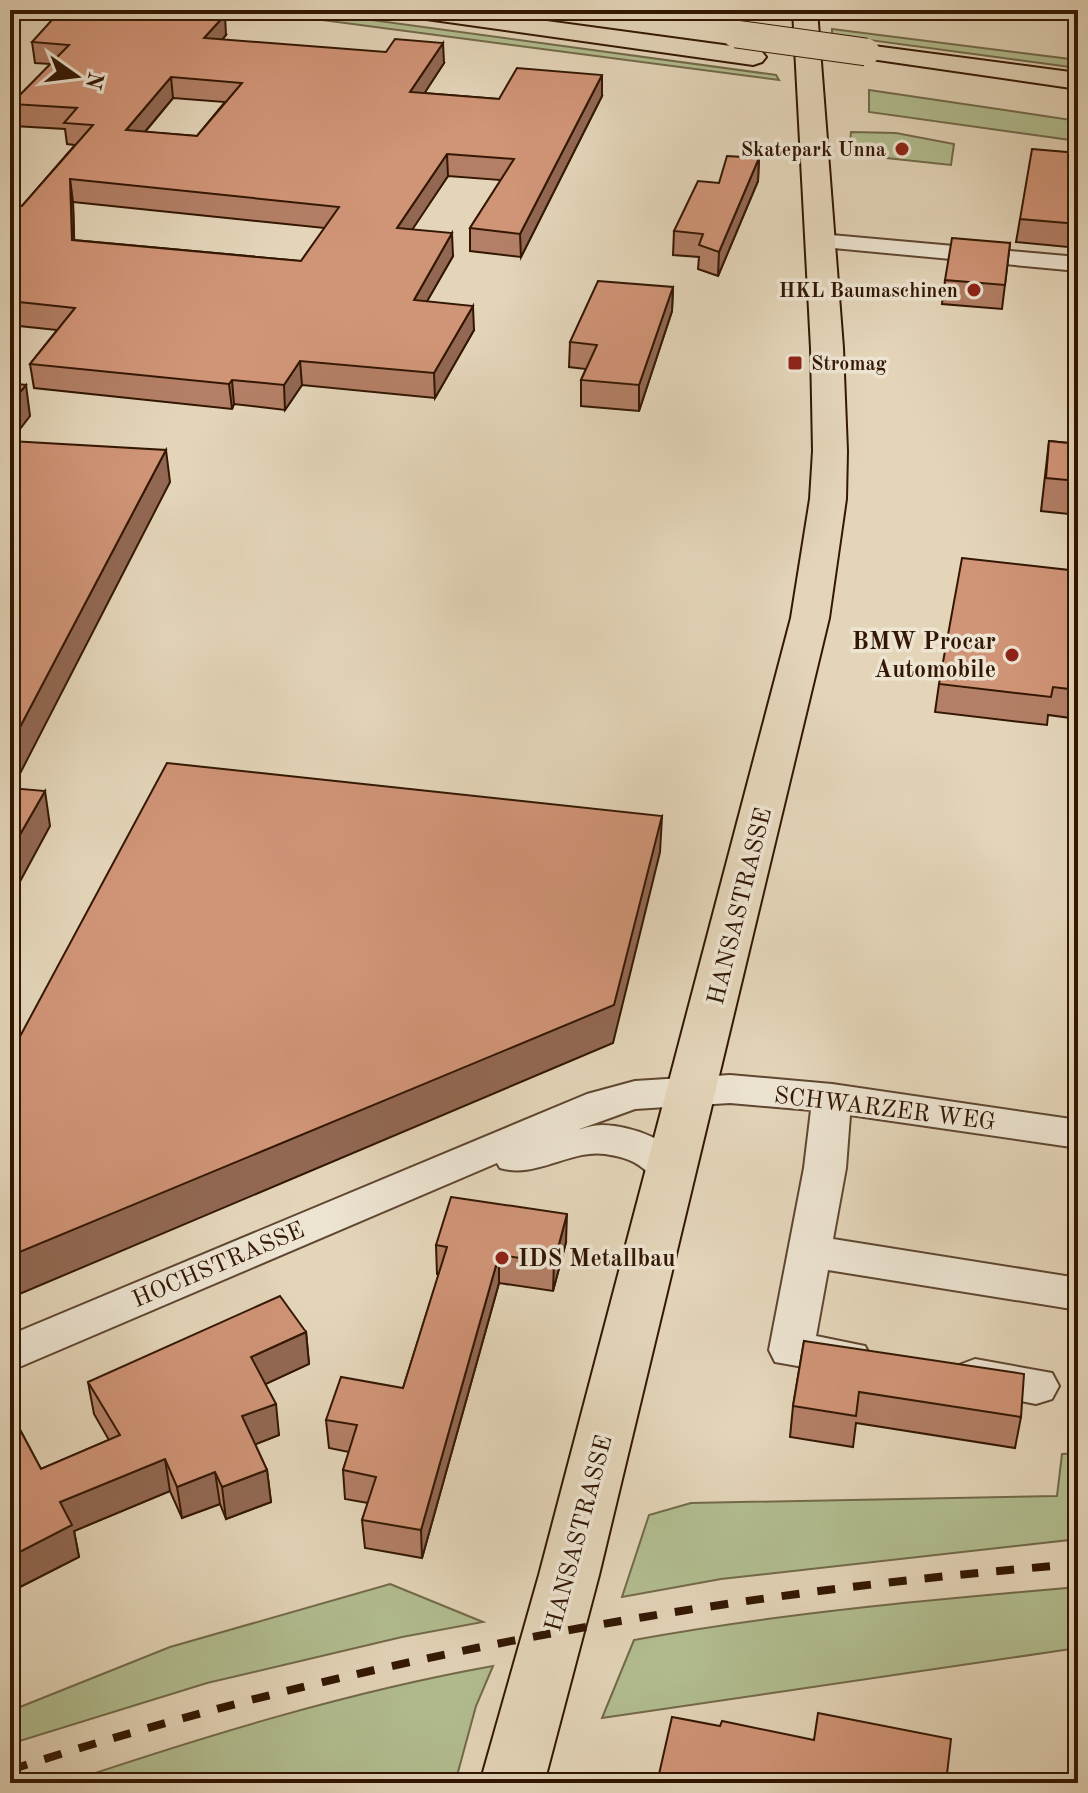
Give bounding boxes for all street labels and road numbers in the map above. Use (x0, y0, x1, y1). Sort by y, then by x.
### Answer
street label: HANSASTRASSE (705, 805, 777, 1008)
street label: SCHWARZER WEG (773, 1084, 997, 1135)
street label: HOCHSTRASSE (129, 1219, 308, 1313)
street label: HANSASTRASSE (542, 1433, 618, 1634)

